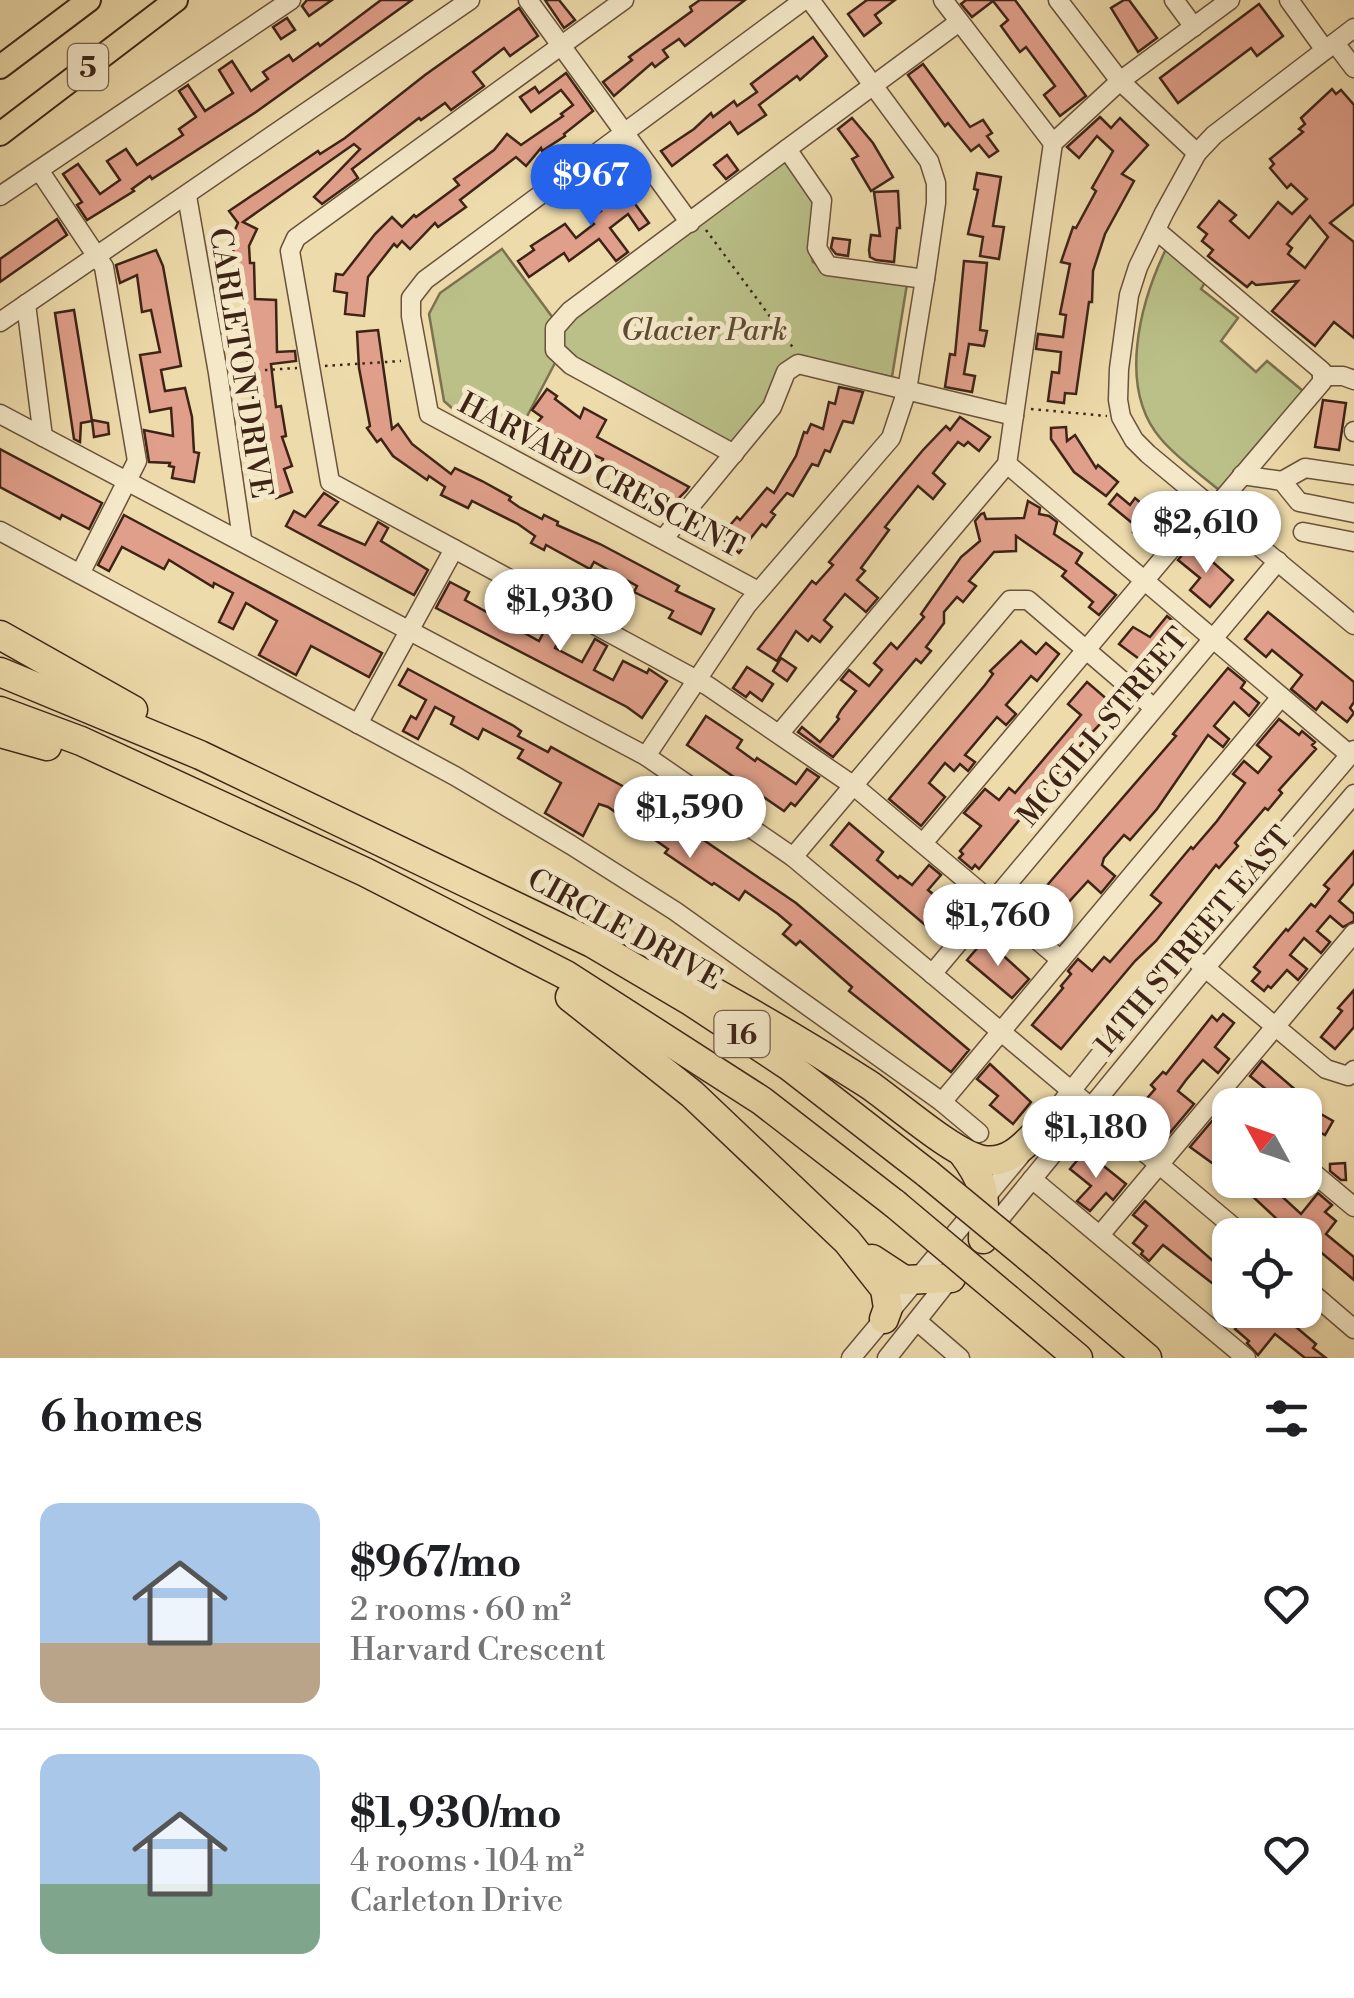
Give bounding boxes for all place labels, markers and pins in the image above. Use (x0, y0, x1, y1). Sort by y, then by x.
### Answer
pin: $967 (532, 144, 650, 229)
pin: $2,610 (1125, 491, 1287, 576)
pin: $1,930 (479, 569, 641, 654)
pin: $1,590 (609, 776, 771, 861)
pin: $1,760 (917, 884, 1079, 969)
pin: $1,180 (1015, 1096, 1177, 1181)

